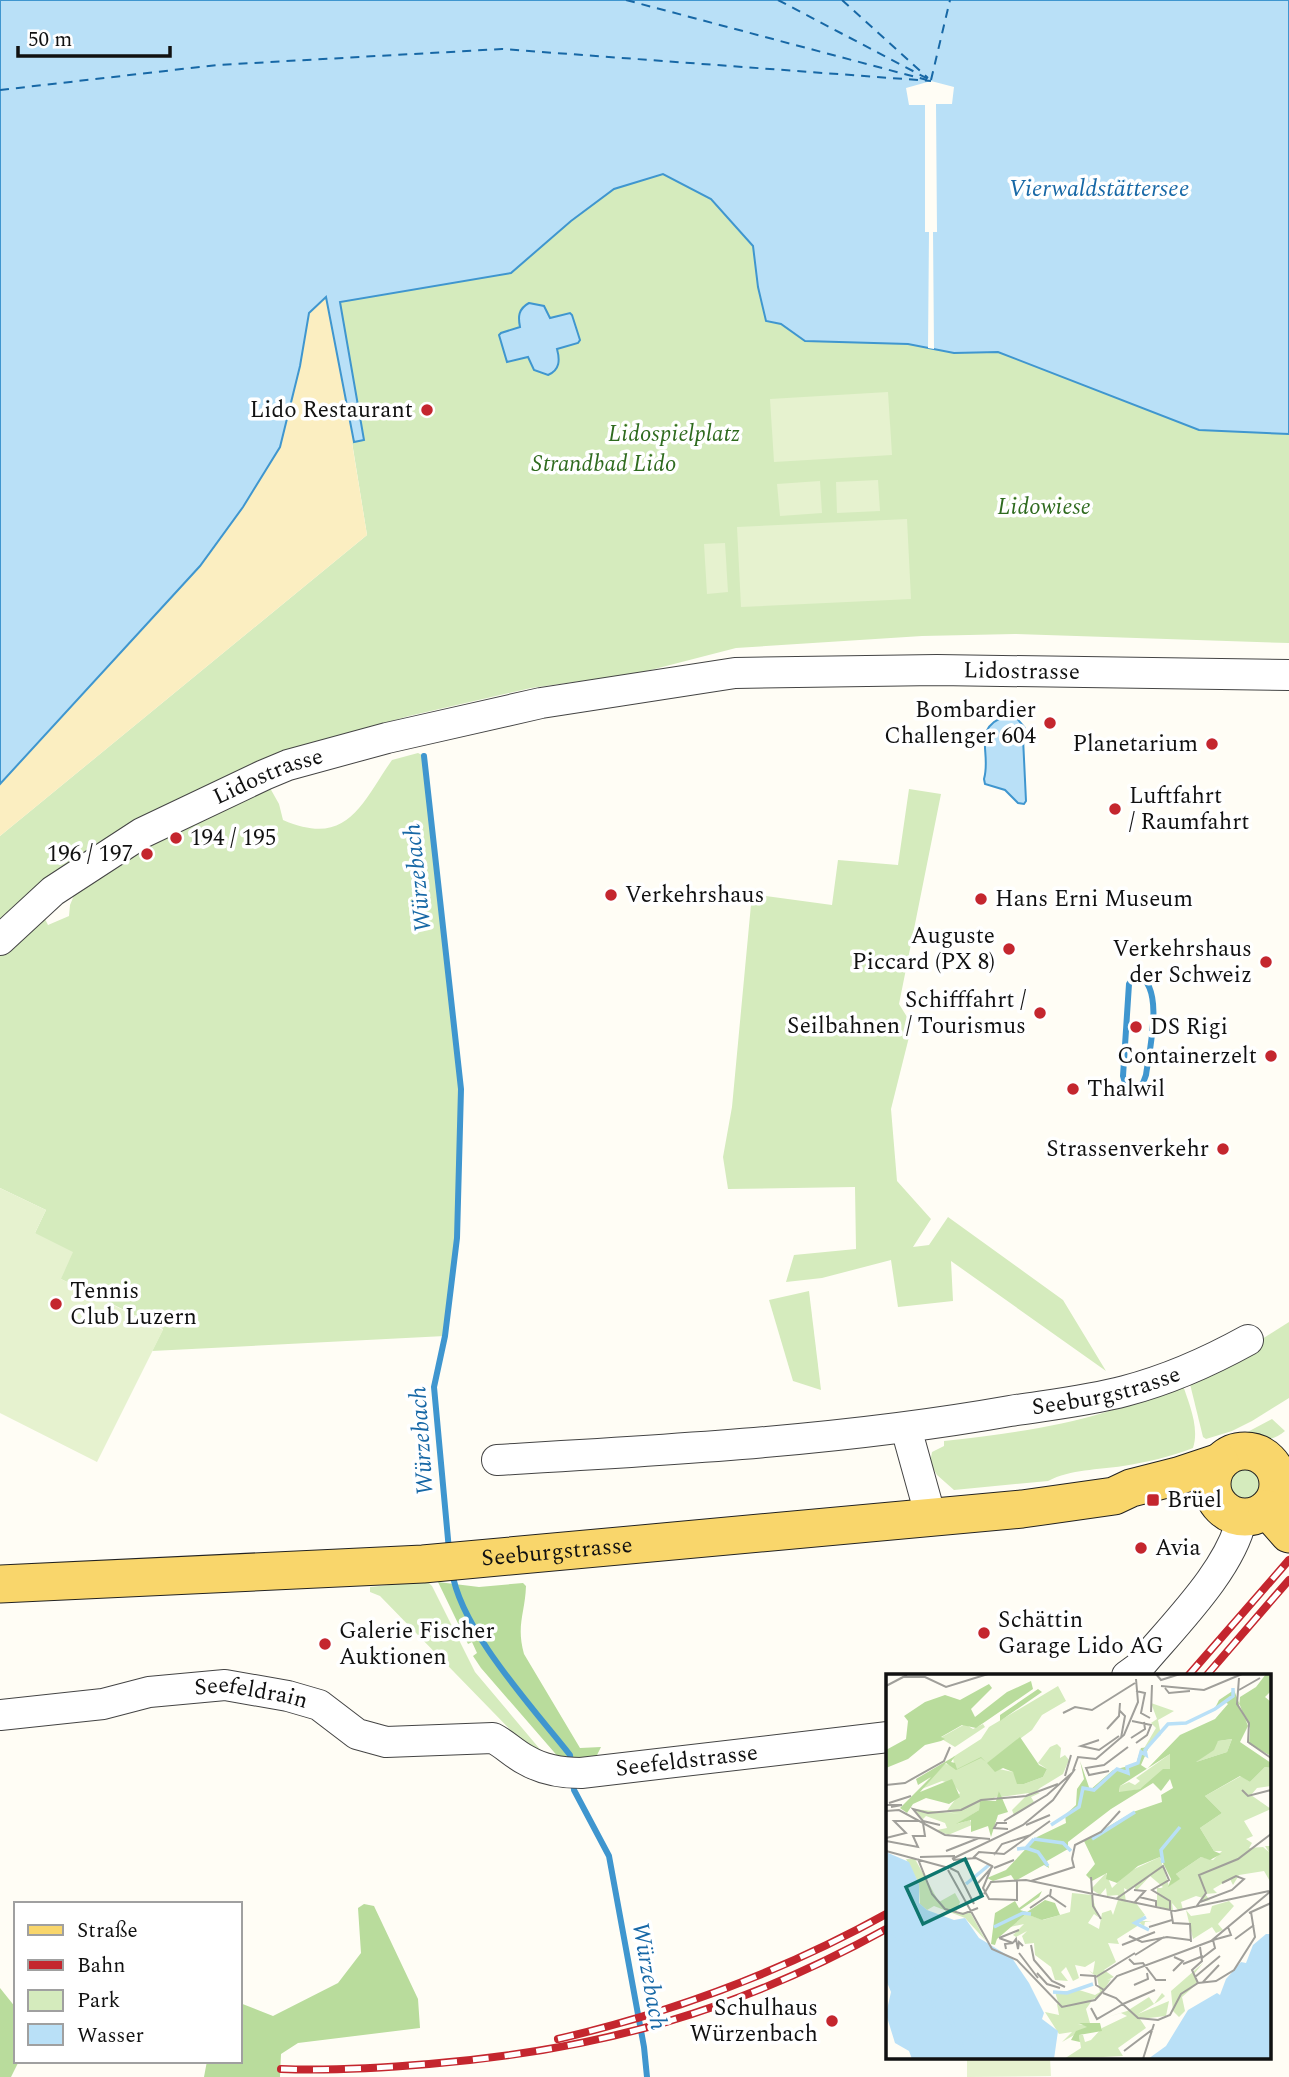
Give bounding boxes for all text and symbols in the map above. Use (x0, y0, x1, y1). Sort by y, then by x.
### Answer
scale bar (18, 14, 170, 58)
text: 50 m (28, 24, 72, 56)
water label: Vierwaldstättersee (1009, 171, 1189, 207)
place label: Lido Restaurant (250, 393, 413, 428)
marker: Lido Restaurant (419, 402, 435, 418)
park label: Lidospielplatz (608, 417, 740, 452)
park label: Strandbad Lido (532, 447, 676, 482)
park label: Lidowiese (997, 490, 1091, 525)
street label: Lidostrasse (963, 653, 1080, 690)
place label: Bombardier Challenger 604 (884, 693, 1036, 754)
marker: Bombardier Challenger 604 (1042, 715, 1058, 731)
place label: Planetarium (1072, 727, 1198, 762)
marker: Planetarium (1204, 736, 1220, 752)
street label: Lidostrasse (207, 739, 327, 814)
place label: Luftfahrt / Raumfahrt (1129, 779, 1249, 840)
marker: Luftfahrt / Raumfahrt (1107, 801, 1123, 817)
place label: 194 / 195 (190, 821, 276, 856)
water label: Würzebach (394, 822, 442, 934)
marker: 194 / 195 (168, 830, 184, 846)
place label: 196 / 197 (47, 837, 133, 872)
marker: 196 / 197 (139, 846, 155, 862)
place label: Verkehrshaus (625, 878, 764, 913)
place label: Hans Erni Museum (995, 882, 1193, 917)
marker: Verkehrshaus (603, 887, 619, 903)
marker: Hans Erni Museum (973, 891, 989, 907)
place label: Auguste Piccard (PX 8) (852, 919, 995, 980)
place label: Verkehrshaus der Schweiz (1113, 932, 1252, 993)
marker: Auguste Piccard (PX 8) (1001, 941, 1017, 957)
marker: Verkehrshaus der Schweiz (1258, 954, 1274, 970)
place label: Schifffahrt / Seilbahnen / Tourismus (787, 983, 1026, 1044)
marker: Schifffahrt / Seilbahnen / Tourismus (1032, 1005, 1048, 1021)
place label: DS Rigi (1150, 1010, 1228, 1045)
marker: DS Rigi (1128, 1019, 1144, 1035)
place label: Containerzelt (1117, 1039, 1257, 1074)
marker: Containerzelt (1263, 1048, 1279, 1064)
place label: Thalwil (1087, 1072, 1165, 1107)
marker: Thalwil (1065, 1081, 1081, 1097)
place label: Strassenverkehr (1046, 1132, 1209, 1167)
marker: Strassenverkehr (1215, 1141, 1231, 1157)
place label: Tennis Club Luzern (70, 1274, 197, 1335)
marker: Tennis Club Luzern (48, 1296, 64, 1312)
street label: Seeburgstrasse (1030, 1357, 1186, 1425)
water label: Würzebach (400, 1385, 444, 1497)
place label: Brüel (1167, 1483, 1222, 1518)
marker: Brüel (1145, 1492, 1161, 1508)
street label: Seeburgstrasse (480, 1527, 634, 1576)
place label: Avia (1155, 1531, 1201, 1566)
marker: Avia (1133, 1540, 1149, 1556)
place label: Schättin Garage Lido AG (998, 1603, 1164, 1664)
place label: Galerie Fischer Auktionen (339, 1614, 495, 1675)
marker: Schättin Garage Lido AG (976, 1625, 992, 1641)
marker: Galerie Fischer Auktionen (317, 1636, 333, 1652)
street label: Seefeldrain (193, 1667, 312, 1718)
inset map (886, 1674, 1272, 2060)
street label: Seefeldstrasse (614, 1735, 760, 1786)
legend (14, 1902, 242, 2063)
text: Straße (77, 1915, 138, 1947)
water label: Würzebach (622, 1919, 676, 2033)
text: Bahn (77, 1950, 125, 1982)
text: Park (77, 1985, 121, 2017)
place label: Schulhaus Würzenbach (690, 1991, 818, 2052)
marker: Schulhaus Würzenbach (824, 2013, 840, 2029)
text: Wasser (77, 2020, 144, 2052)

